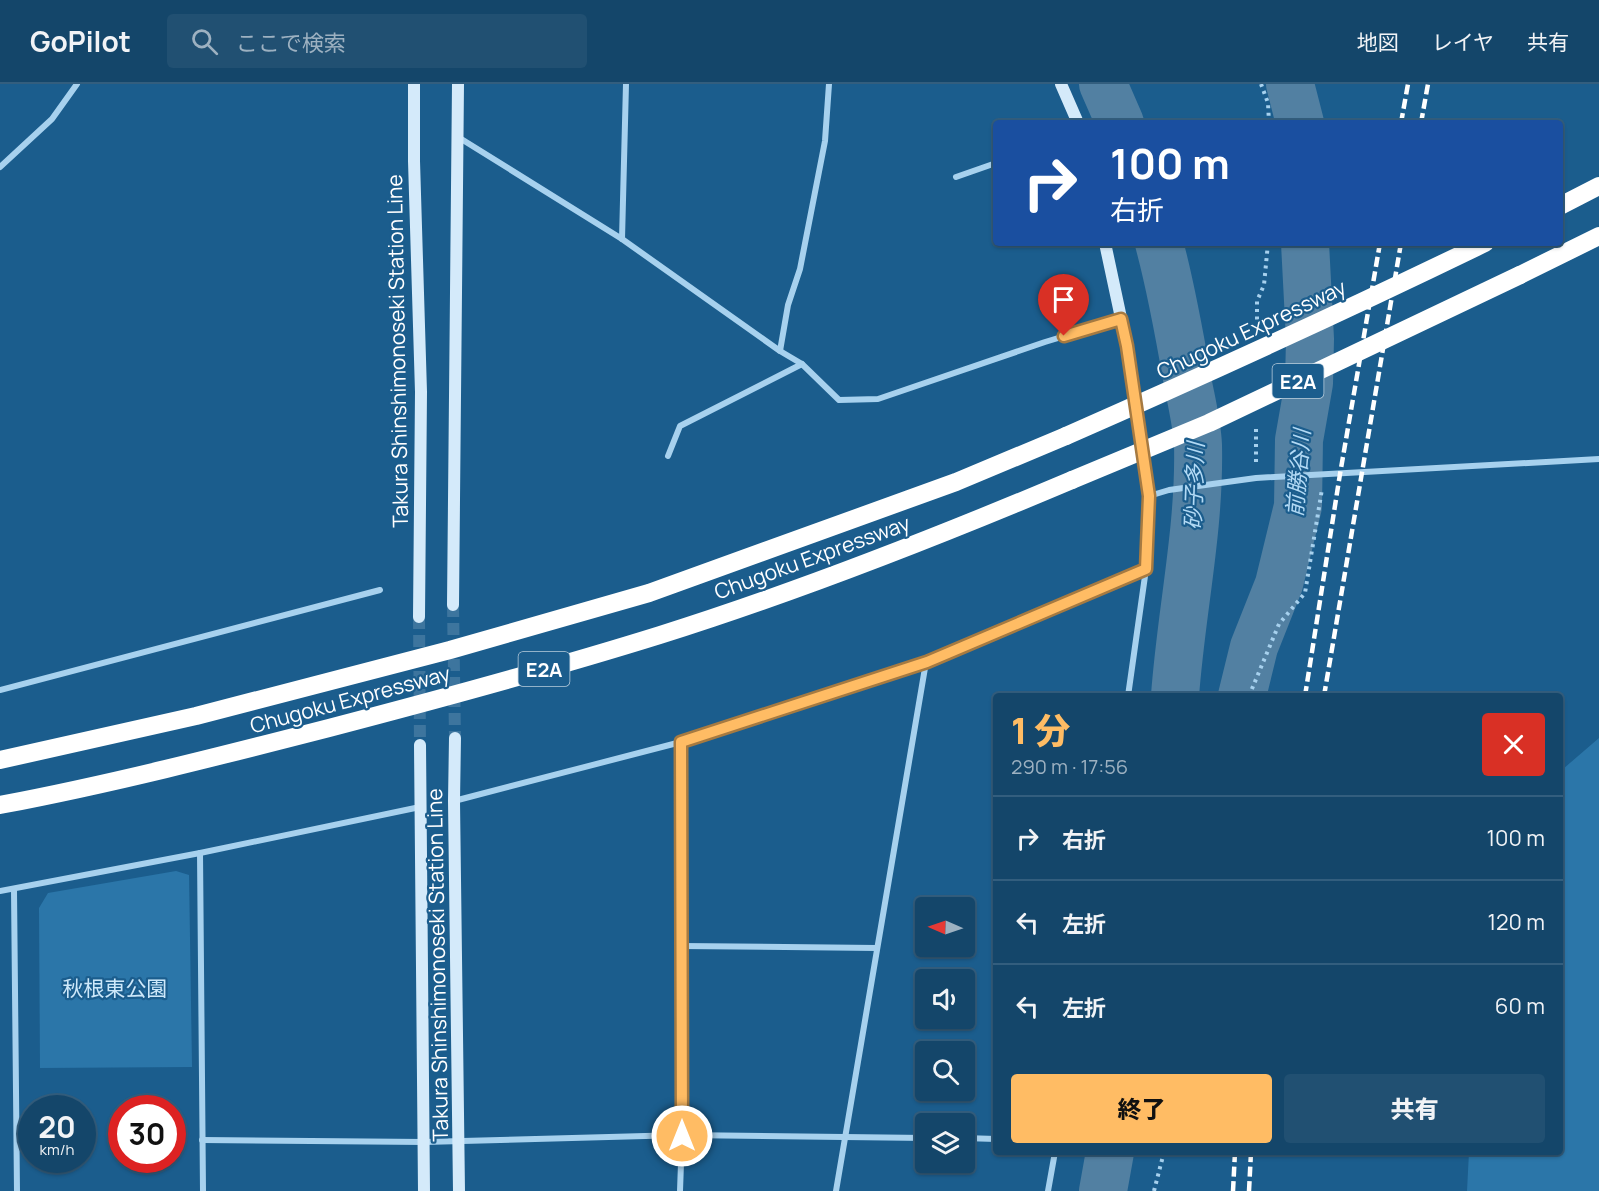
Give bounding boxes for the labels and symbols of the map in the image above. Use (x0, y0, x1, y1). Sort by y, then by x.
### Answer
street label: Takura Shinshimonoseki Station Line (380, 174, 414, 528)
street label: Chugoku Expressway (1152, 273, 1350, 385)
pin (1038, 274, 1089, 336)
road number: E2A (1272, 364, 1324, 398)
water label: 前勝谷川 (1279, 426, 1317, 518)
water label: 砂子多川 (1177, 440, 1211, 531)
street label: Chugoku Expressway (710, 509, 914, 605)
road number: E2A (518, 652, 570, 686)
street label: Chugoku Expressway (247, 659, 453, 739)
street label: Takura Shinshimonoseki Station Line (420, 788, 454, 1142)
north arrow (915, 897, 975, 957)
park label: 秋根東公園 (63, 974, 168, 1002)
speed limit sign: 30 (108, 1095, 186, 1173)
position arrow (650, 1104, 714, 1168)

